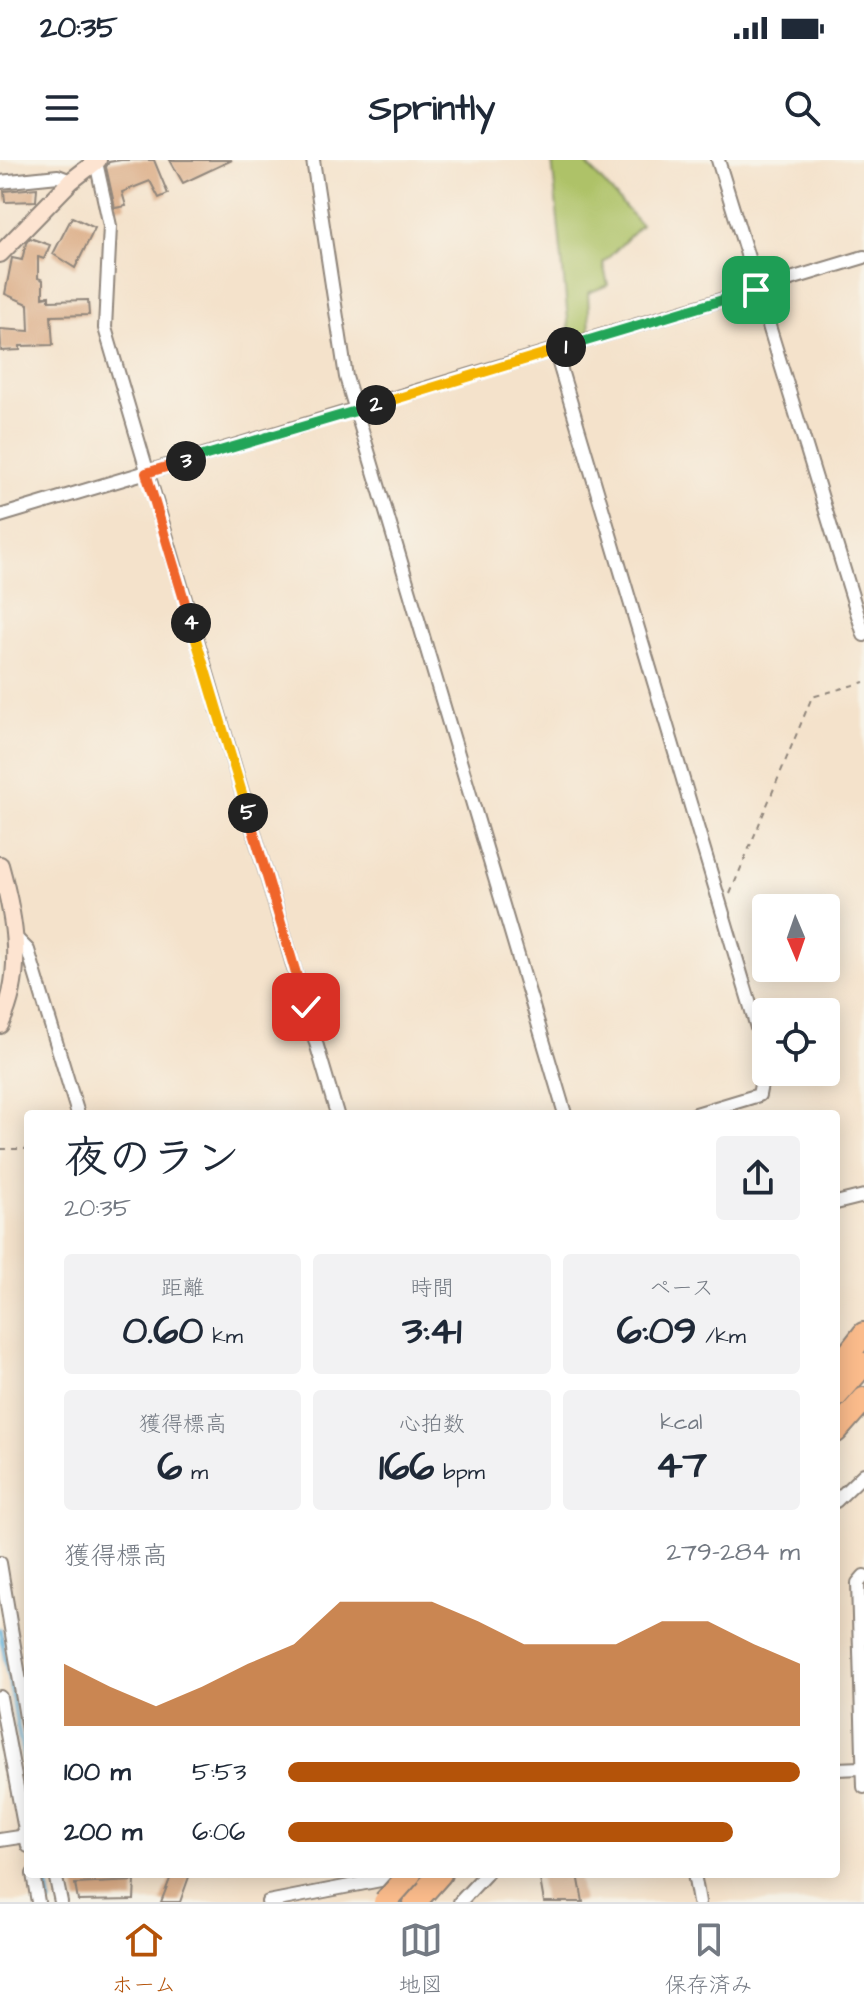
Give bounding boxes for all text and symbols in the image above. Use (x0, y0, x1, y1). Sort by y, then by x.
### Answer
text: 20:35 (40, 7, 118, 49)
text: Sprintly (369, 83, 495, 134)
icon: menu (40, 86, 84, 130)
icon: search (780, 86, 824, 130)
pin (722, 256, 790, 324)
icon: arrive (734, 268, 778, 312)
pin: 1 (546, 327, 586, 367)
text: 1 (565, 331, 567, 362)
pin: 2 (356, 385, 396, 425)
text: 2 (370, 389, 382, 420)
pin: 3 (166, 441, 206, 481)
text: 3 (180, 445, 192, 476)
pin: 4 (171, 603, 211, 643)
text: 4 (184, 607, 198, 638)
pin: 5 (228, 793, 268, 833)
text: 5 (240, 797, 256, 828)
north arrow (752, 894, 840, 982)
map controls (752, 894, 840, 1086)
pin (272, 973, 340, 1041)
icon: check (284, 985, 328, 1029)
button: locate (752, 998, 840, 1086)
text: 夜のラン (64, 1129, 240, 1190)
button: share (716, 1136, 800, 1220)
text: 20:35 (64, 1190, 131, 1226)
text: 距離 (161, 1273, 205, 1304)
text: 時間 (410, 1273, 454, 1304)
text: ペース (649, 1273, 714, 1304)
text: 0.60 (122, 1304, 204, 1359)
text: 3:41 (402, 1304, 462, 1359)
text: 6:09 (617, 1304, 696, 1359)
text: km (204, 1321, 243, 1352)
text: /km (696, 1321, 746, 1352)
text: kcal (660, 1407, 702, 1438)
text: 獲得標高 (139, 1409, 227, 1440)
text: 心拍数 (399, 1409, 465, 1440)
text: 47 (655, 1438, 707, 1493)
text: 6 (157, 1440, 182, 1495)
text: 166 (379, 1440, 434, 1495)
text: m (182, 1457, 208, 1488)
text: bpm (434, 1457, 485, 1488)
text: 279–284 m (666, 1534, 800, 1570)
text: 獲得標高 (64, 1538, 168, 1574)
text: 100 m (64, 1754, 131, 1790)
text: 5:53 (192, 1754, 246, 1790)
text: 200 m (64, 1814, 142, 1850)
text: 6:06 (192, 1814, 245, 1850)
tab: ホーム (111, 1918, 176, 2001)
tab: 地図 (399, 1918, 443, 2001)
tab: 保存済み (665, 1918, 753, 2001)

